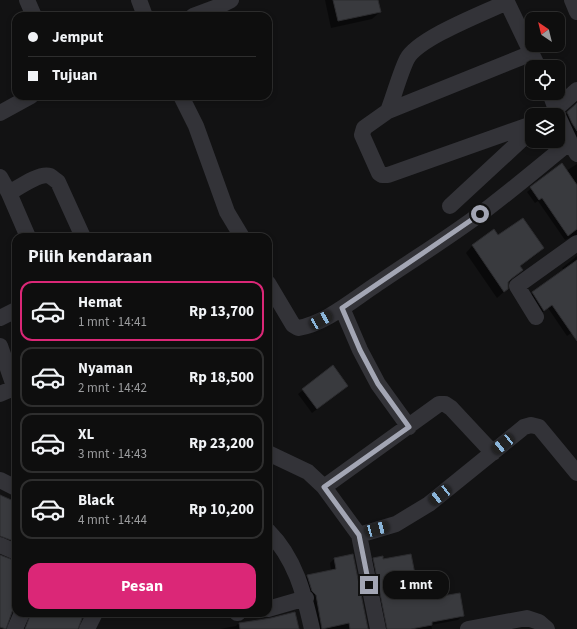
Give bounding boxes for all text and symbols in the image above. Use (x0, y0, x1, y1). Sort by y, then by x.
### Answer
north arrow (525, 12, 565, 52)
map controls (525, 12, 565, 148)
text: Jemput (52, 27, 103, 48)
button: locate (525, 60, 565, 100)
text: Tujuan (52, 65, 97, 86)
button: layers (525, 108, 565, 148)
route start (471, 205, 489, 223)
text: Pilih kendaraan (28, 244, 152, 269)
text: Hemat (78, 292, 122, 313)
icon: car (30, 293, 66, 329)
text: Rp 13,700 (189, 301, 254, 322)
car (308, 309, 334, 331)
text: 1 mnt · 14:41 (78, 313, 147, 331)
text: Nyaman (78, 358, 133, 379)
icon: car (30, 359, 66, 395)
text: Rp 18,500 (189, 367, 254, 388)
text: 2 mnt · 14:42 (78, 379, 147, 397)
text: XL (78, 424, 94, 445)
icon: car (30, 425, 66, 461)
car (490, 432, 516, 456)
text: Rp 23,200 (189, 433, 254, 454)
text: 3 mnt · 14:43 (78, 445, 147, 463)
car (427, 483, 453, 507)
text: Black (78, 490, 115, 511)
icon: car (30, 491, 66, 527)
text: Rp 10,200 (189, 499, 254, 520)
text: 4 mnt · 14:44 (78, 511, 147, 529)
car (364, 520, 390, 538)
button: Pesan (28, 563, 256, 609)
callout: 1 mnt (383, 571, 449, 599)
route end (360, 576, 378, 594)
text: 1 mnt (399, 576, 433, 594)

